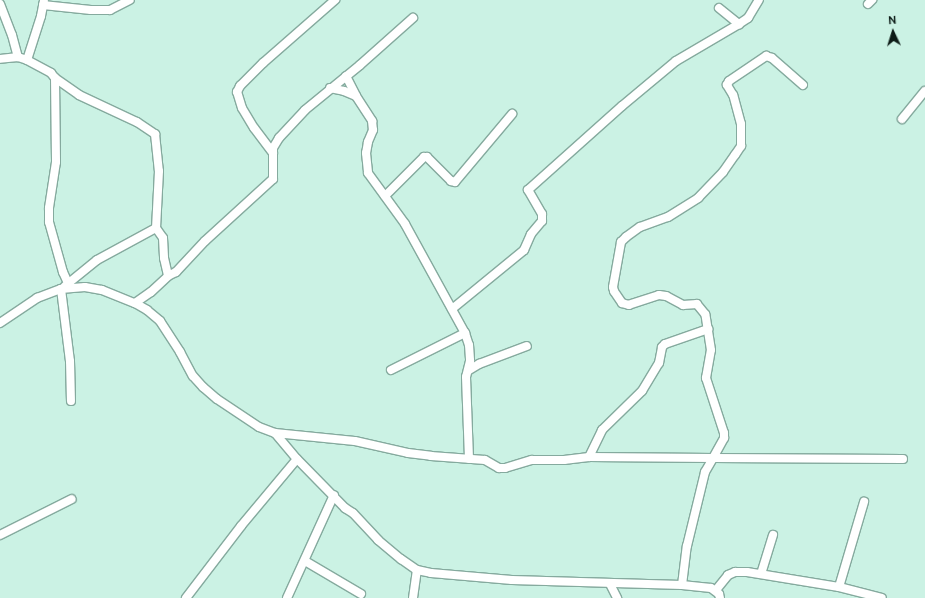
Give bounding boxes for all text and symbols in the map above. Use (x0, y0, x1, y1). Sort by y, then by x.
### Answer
north arrow (873, 12, 913, 52)
text: N (888, 14, 897, 26)

